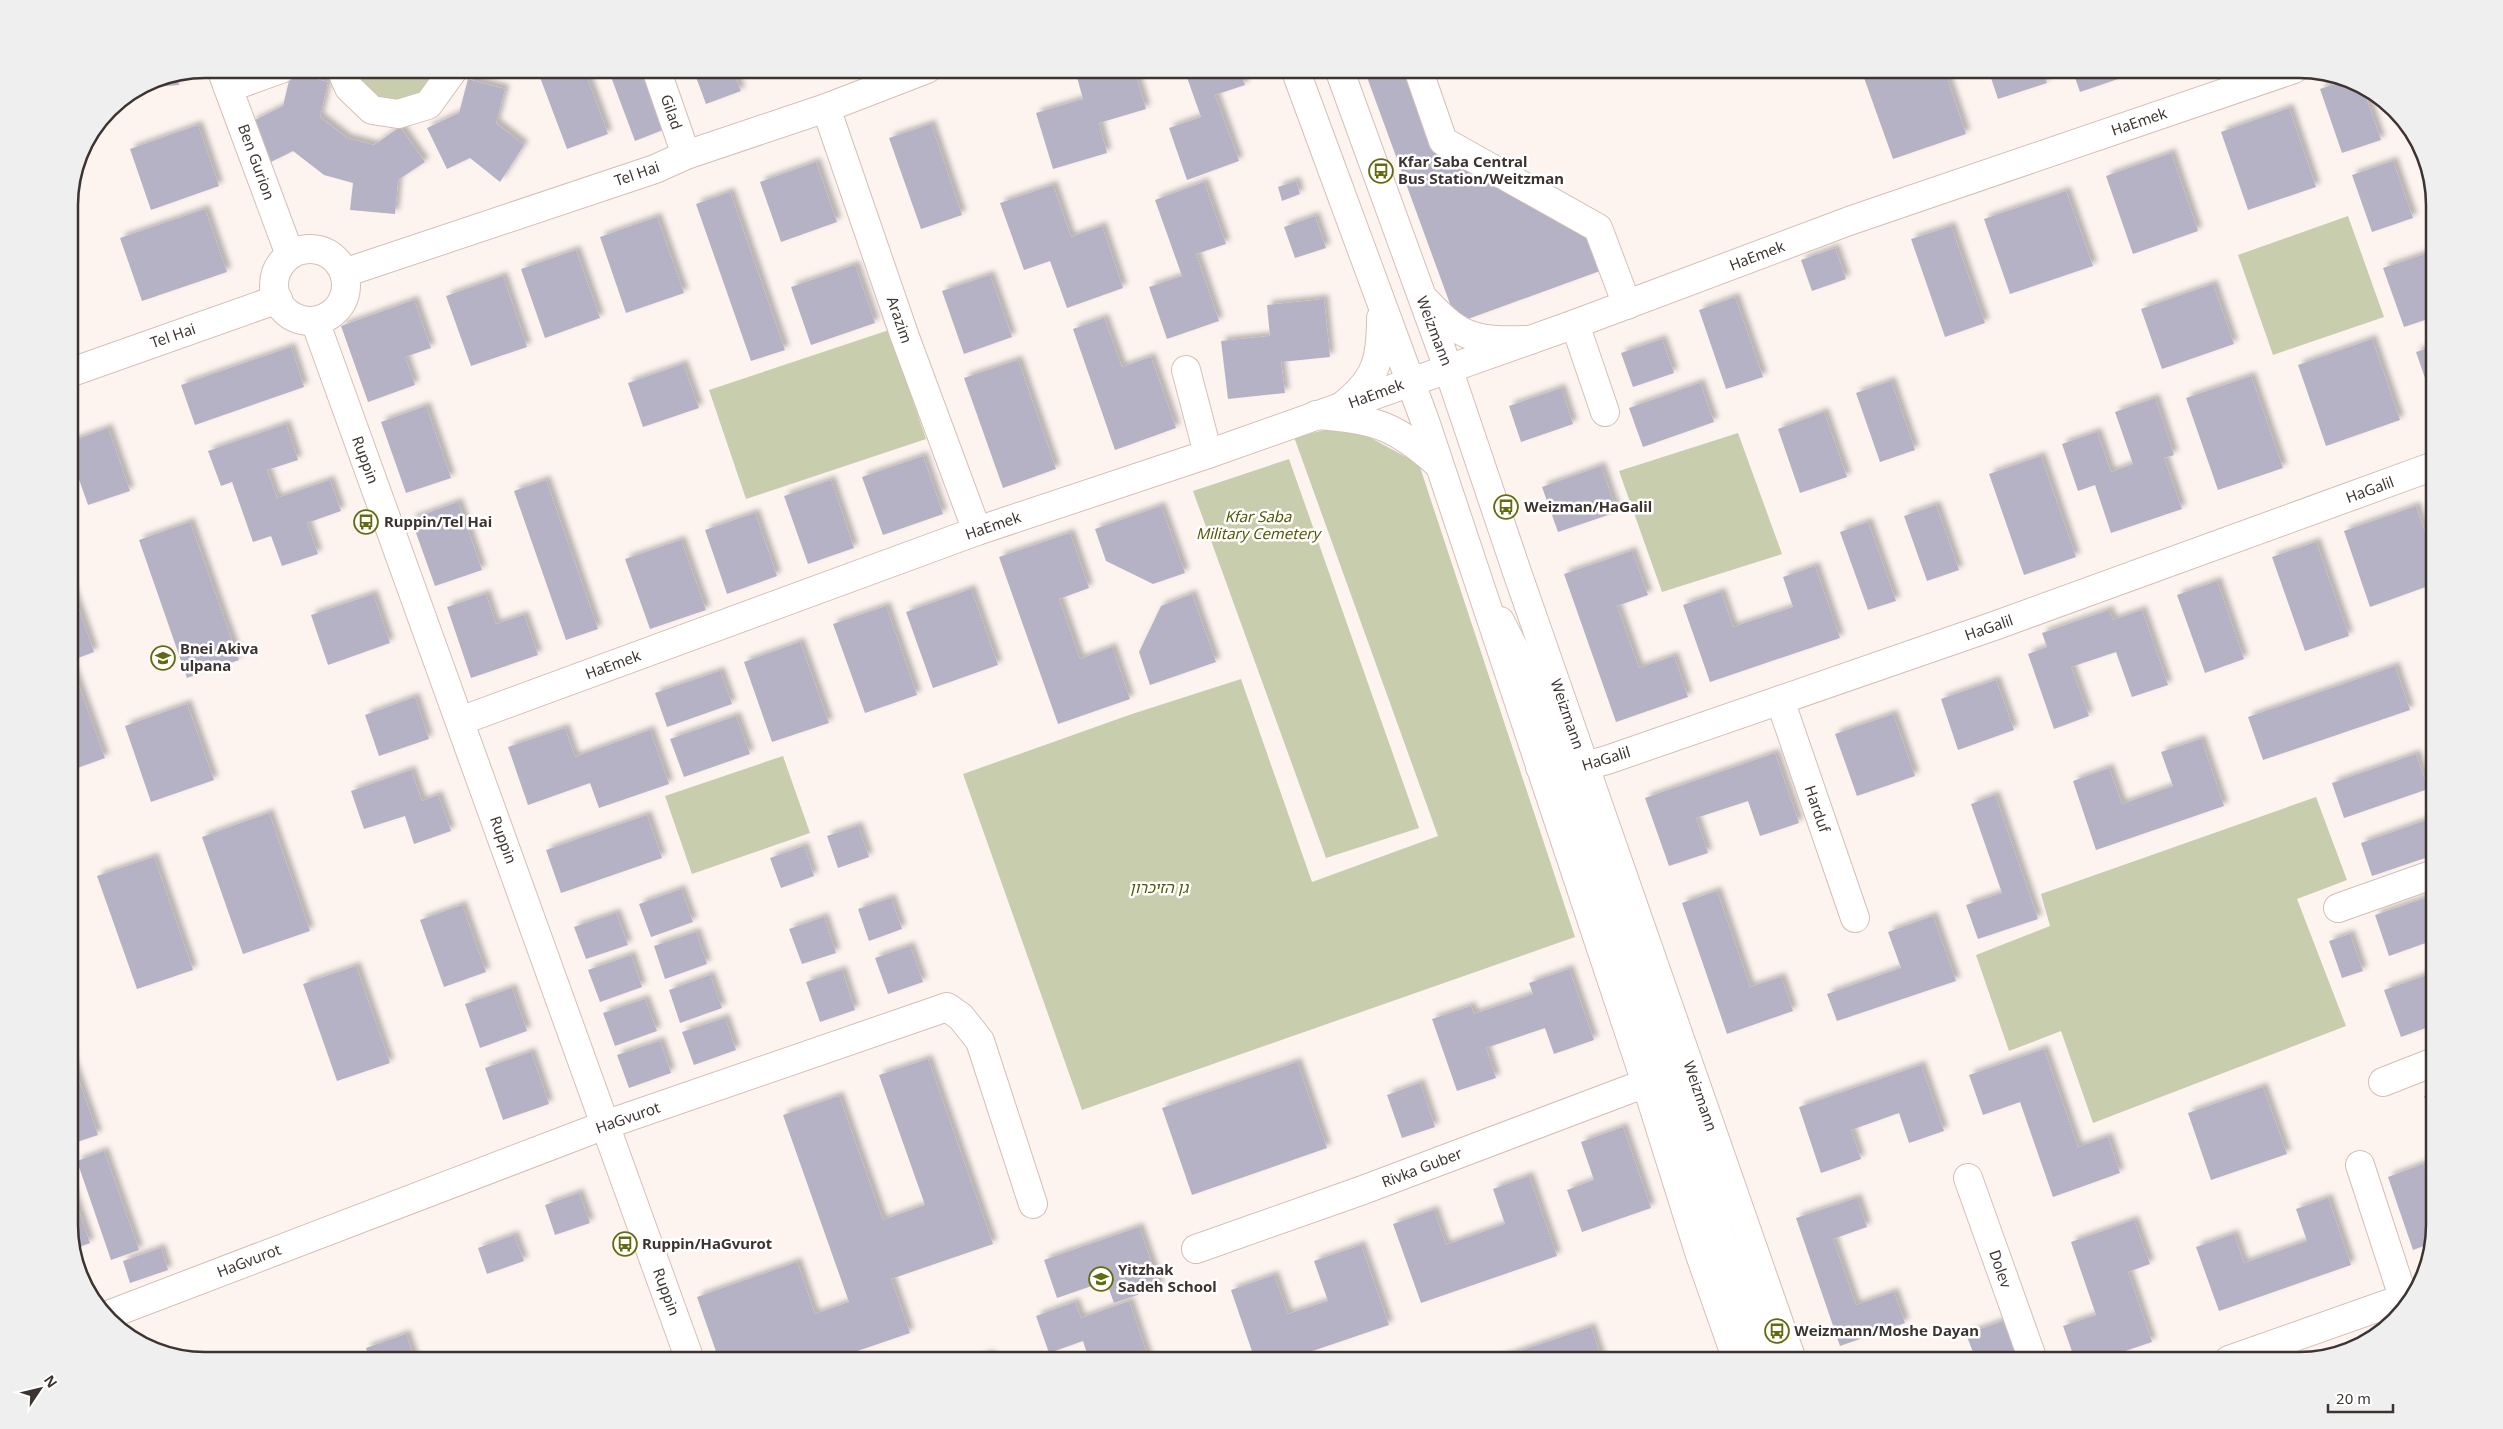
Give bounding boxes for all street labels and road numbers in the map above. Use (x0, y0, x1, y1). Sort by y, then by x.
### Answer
street label: Gilad (657, 91, 687, 132)
street label: HaEmek (2108, 102, 2170, 140)
street label: Ben Gurion (234, 121, 280, 202)
street label: Tel Hai (612, 156, 662, 190)
street label: HaEmek (1726, 235, 1788, 275)
street label: Weizmann (1412, 293, 1457, 368)
street label: Arazim (883, 294, 917, 346)
street label: Tel Hai (148, 318, 198, 352)
street label: HaEmek (1345, 373, 1407, 412)
street label: Ruppin (348, 433, 384, 486)
street label: HaGalil (2343, 471, 2396, 507)
street label: HaEmek (962, 506, 1024, 544)
street label: HaGalil (1962, 610, 2015, 645)
street label: HaEmek (582, 644, 644, 683)
street label: Weizmann (1547, 676, 1589, 752)
street label: HaGalil (1579, 741, 1632, 775)
street label: Harduf (1801, 783, 1836, 836)
street label: Ruppin (486, 813, 522, 866)
street label: Weizmann (1680, 1058, 1722, 1134)
street label: HaGvurot (593, 1097, 663, 1137)
street label: Rivka Guber (1379, 1143, 1465, 1192)
street label: HaGvurot (214, 1239, 284, 1281)
street label: Dolev (1985, 1247, 2017, 1291)
street label: Ruppin (649, 1265, 685, 1318)

